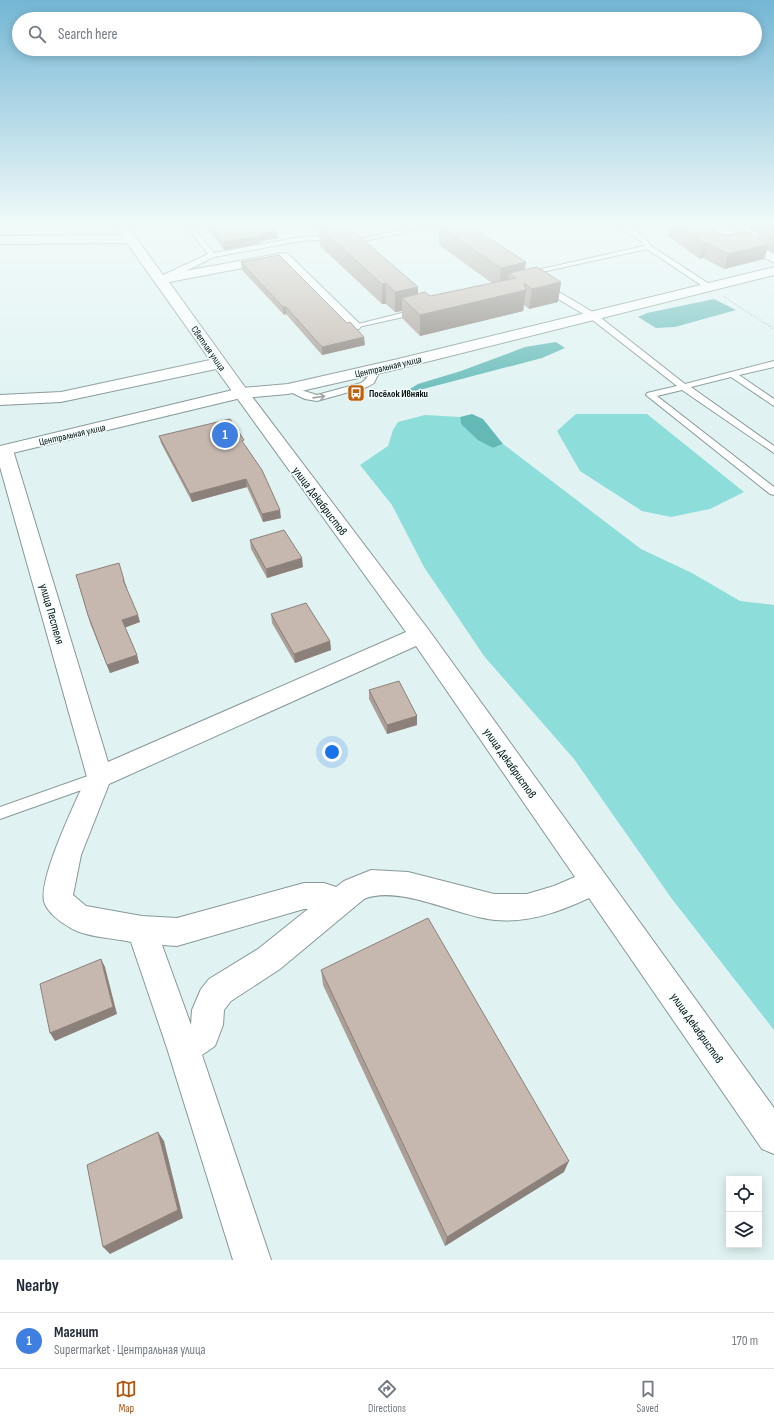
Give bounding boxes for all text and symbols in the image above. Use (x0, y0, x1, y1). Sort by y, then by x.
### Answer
search box (12, 12, 762, 56)
icon: search (26, 23, 48, 45)
text: Search here (58, 25, 118, 44)
street label: Светлая улица (188, 324, 228, 373)
street label: Центральная улица (354, 353, 423, 380)
bus stop icon: Посёлок Ивняки (346, 383, 366, 403)
place label: Посёлок Ивняки (369, 388, 428, 400)
one-way arrow (312, 393, 325, 401)
pin: 1 (212, 420, 238, 450)
street label: Центральная улица (38, 421, 107, 448)
street label: улица Декабристов (289, 464, 350, 539)
street label: улица Пестеля (36, 582, 67, 646)
street label: улица Декабристов (480, 725, 539, 801)
your location (322, 742, 342, 762)
street label: улица Декабристов (667, 990, 726, 1066)
map controls (726, 1176, 762, 1248)
button: locate (726, 1176, 762, 1212)
button: layers (726, 1212, 762, 1248)
text: Nearby (16, 1276, 59, 1296)
text: Магнит (54, 1323, 99, 1342)
text: 1 (26, 1333, 32, 1349)
text: 170 m (732, 1333, 758, 1349)
text: Supermarket · Центральная улица (54, 1342, 206, 1358)
tab: Map (115, 1378, 137, 1415)
tab: Directions (368, 1378, 406, 1415)
tab: Saved (637, 1378, 659, 1415)

